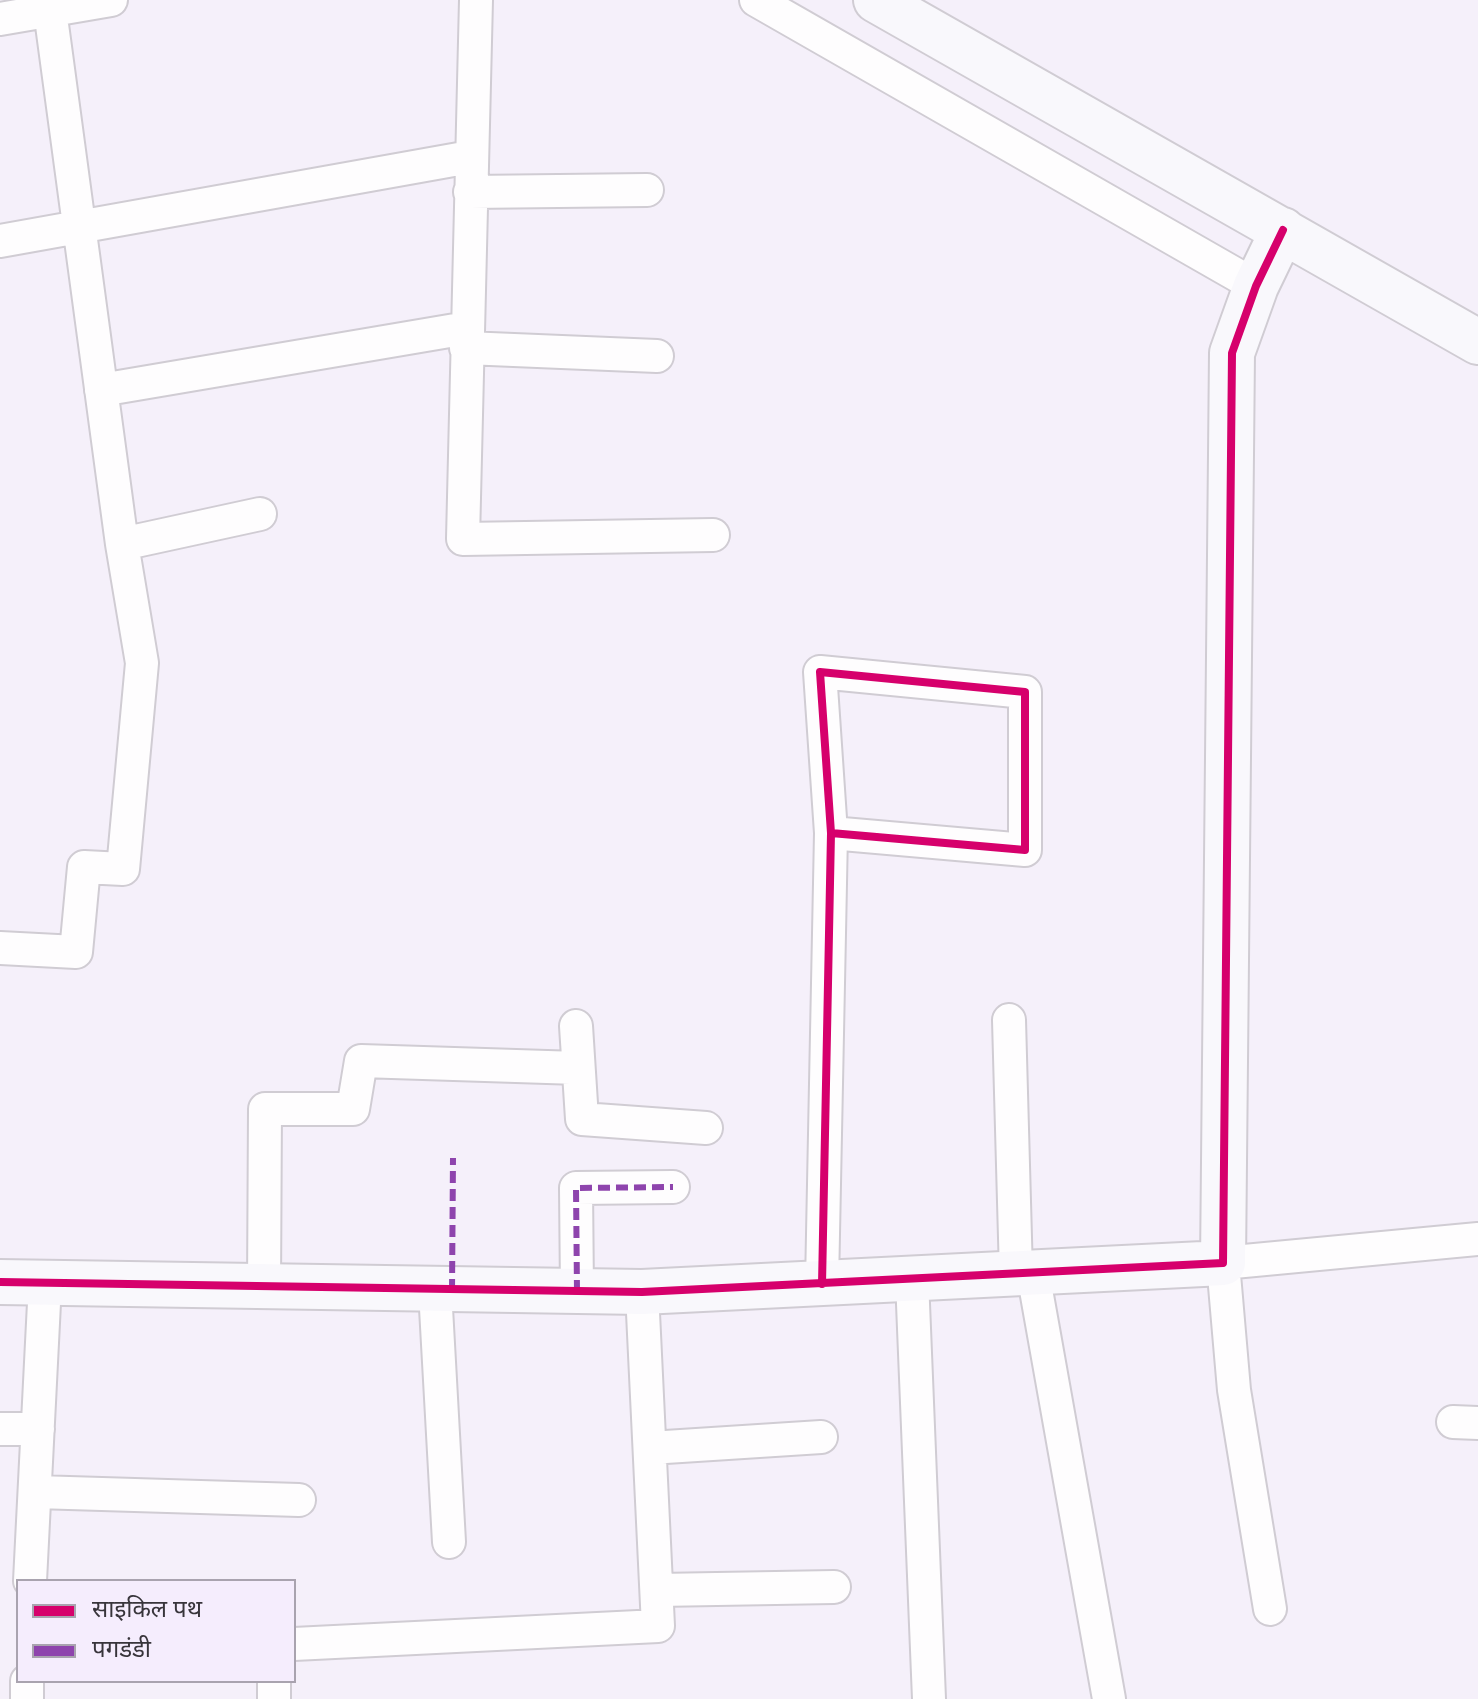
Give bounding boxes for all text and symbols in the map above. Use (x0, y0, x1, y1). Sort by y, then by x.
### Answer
legend (16, 1579, 296, 1683)
text: साइकिल पथ (92, 1595, 202, 1623)
text: पगडंडी (92, 1635, 151, 1663)

